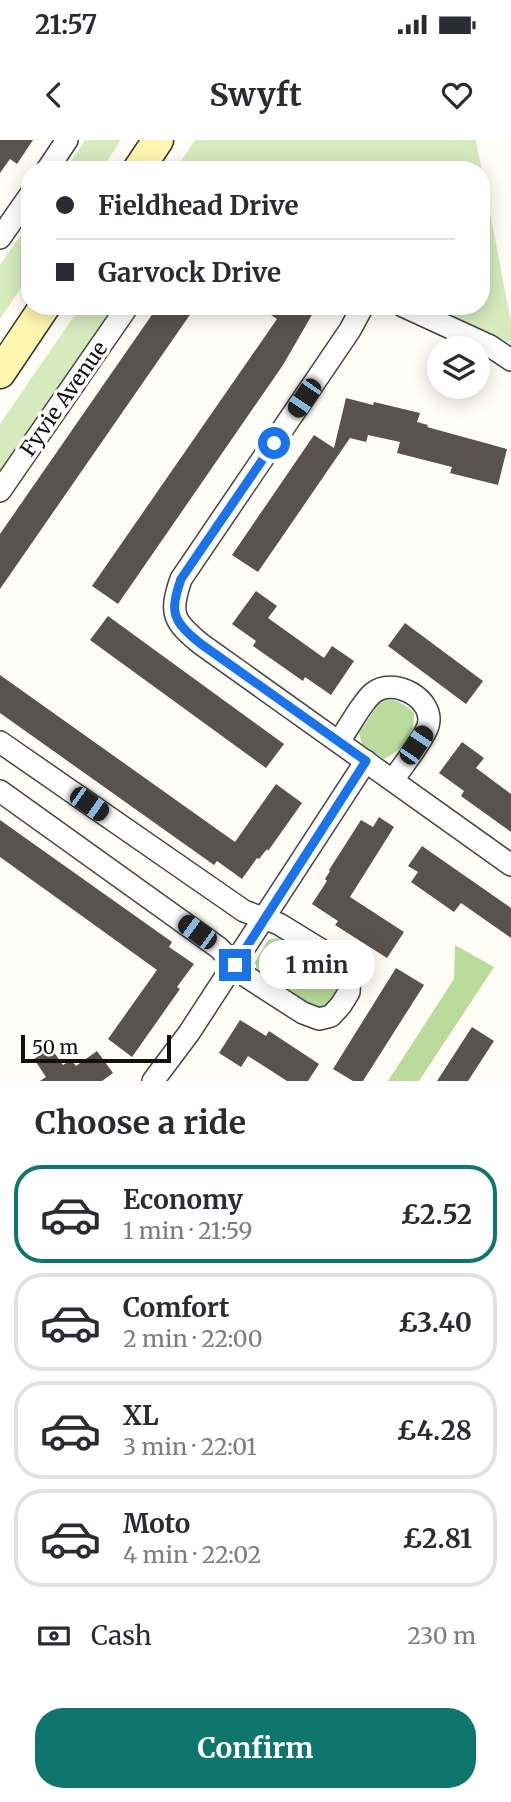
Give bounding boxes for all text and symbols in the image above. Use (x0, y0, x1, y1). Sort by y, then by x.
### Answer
text: 21:57 (35, 8, 97, 41)
text: Swyft (209, 75, 302, 115)
icon: back (35, 76, 73, 114)
icon: heart (438, 76, 476, 114)
text: Fieldhead Drive (98, 189, 299, 222)
text: Garvock Drive (98, 256, 281, 289)
street label: Fyvie Avenue (14, 336, 113, 461)
map controls (427, 336, 490, 399)
button: layers (427, 336, 490, 399)
car (284, 375, 325, 421)
route start (258, 427, 290, 459)
car (396, 722, 437, 768)
car (66, 783, 113, 825)
car (174, 911, 221, 953)
callout: 1 min (260, 940, 375, 990)
route end (219, 949, 251, 981)
text: 1 min (286, 950, 348, 979)
scale bar (21, 1032, 172, 1064)
text: 50 m (32, 1035, 78, 1059)
text: Choose a ride (35, 1103, 246, 1143)
icon: car (39, 1183, 102, 1246)
text: Economy (123, 1183, 243, 1216)
text: £2.52 (401, 1198, 472, 1231)
text: 1 min · 21:59 (123, 1216, 252, 1245)
icon: car (39, 1291, 102, 1354)
text: Comfort (123, 1291, 229, 1324)
text: £3.40 (398, 1306, 472, 1339)
text: 2 min · 22:00 (123, 1324, 263, 1353)
icon: car (39, 1399, 102, 1462)
text: XL (123, 1399, 159, 1432)
text: £4.28 (397, 1414, 472, 1447)
text: 3 min · 22:01 (123, 1432, 257, 1461)
icon: car (39, 1507, 102, 1570)
text: Moto (123, 1507, 190, 1540)
text: £2.81 (403, 1522, 472, 1555)
text: 4 min · 22:02 (123, 1540, 261, 1569)
icon: cash (35, 1617, 73, 1655)
text: Cash (91, 1619, 152, 1652)
text: 230 m (407, 1621, 476, 1650)
button: Confirm (35, 1708, 476, 1788)

